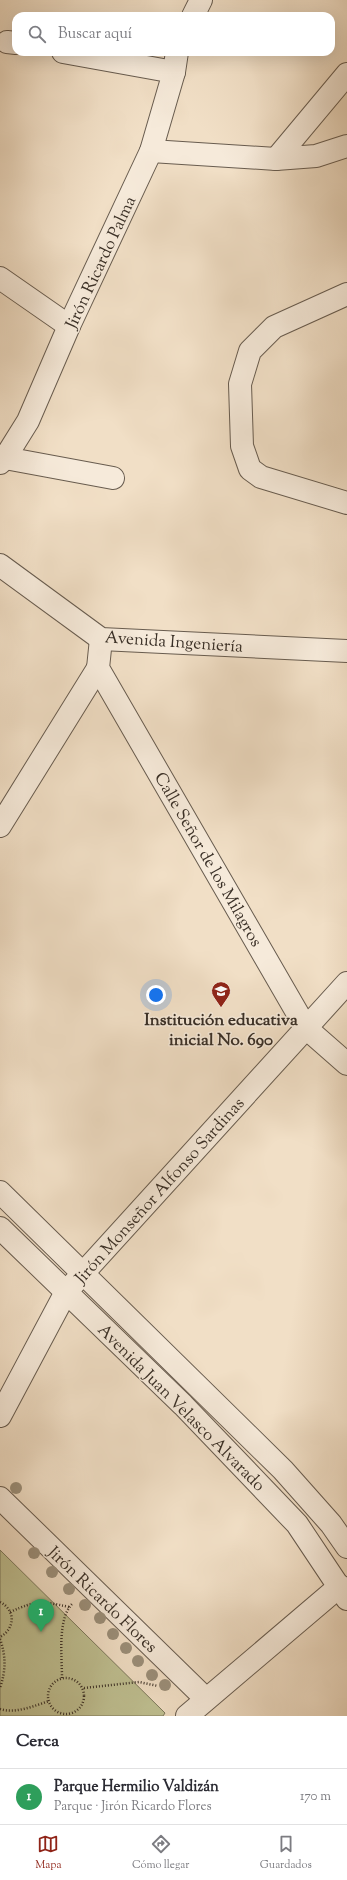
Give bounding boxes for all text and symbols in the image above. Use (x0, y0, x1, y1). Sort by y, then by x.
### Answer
search box (12, 12, 335, 56)
icon: search (26, 23, 48, 45)
text: Buscar aquí (58, 24, 132, 45)
street label: Jirón Ricardo Palma (60, 192, 143, 334)
street label: Avenida Ingeniería (104, 626, 244, 660)
street label: Calle Señor de los Milagros (147, 768, 267, 952)
school or university icon: Institución educativa inicial No. 690 (210, 980, 232, 1008)
your location (146, 985, 166, 1005)
place label: Institución educativa inicial No. 690 (144, 1009, 298, 1053)
street label: Jirón Monseñor Alfonso Sardinas (69, 1093, 251, 1291)
street label: Avenida Juan Velasco Alvarado (91, 1319, 270, 1498)
street label: Jirón Ricardo Flores (41, 1541, 162, 1659)
pin: 1 (28, 1599, 54, 1632)
text: Cerca (16, 1730, 59, 1754)
text: Parque Hermilio Valdizán (54, 1777, 219, 1798)
text: 1 (27, 1788, 31, 1806)
text: 170 m (300, 1788, 331, 1806)
text: Parque · Jirón Ricardo Flores (54, 1798, 212, 1816)
tab: Mapa (35, 1833, 61, 1873)
tab: Cómo llegar (132, 1833, 189, 1873)
tab: Guardados (260, 1833, 312, 1873)

